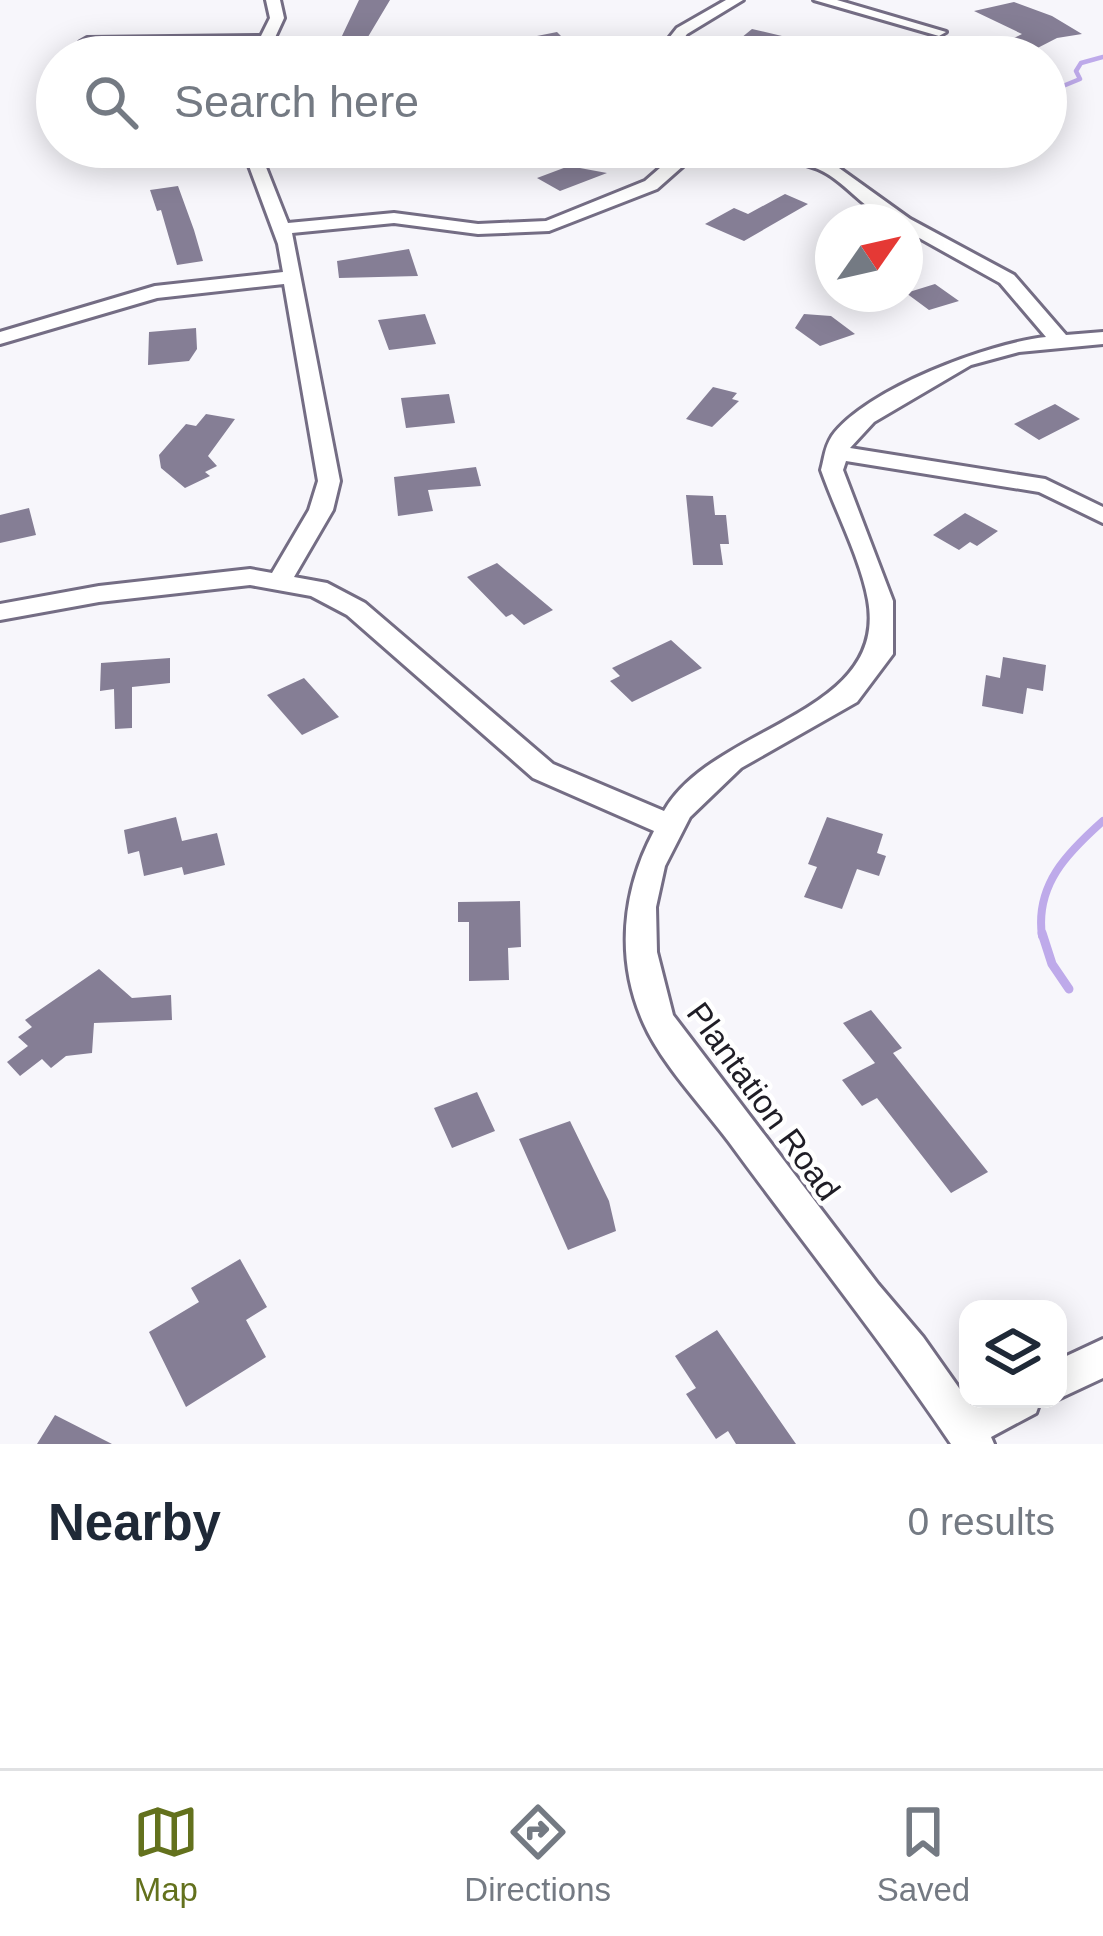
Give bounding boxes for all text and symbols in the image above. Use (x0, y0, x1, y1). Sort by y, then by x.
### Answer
search box (36, 36, 1067, 168)
icon: search (78, 69, 144, 135)
text: Search here (174, 76, 419, 127)
north arrow (815, 204, 923, 312)
street label: Plantation Road (680, 995, 848, 1207)
map controls (959, 1300, 1067, 1408)
button: layers (959, 1300, 1067, 1408)
text: Nearby (48, 1494, 221, 1551)
text: 0 results (908, 1500, 1055, 1543)
tab: Map (133, 1799, 199, 1909)
tab: Directions (464, 1799, 611, 1909)
tab: Saved (877, 1799, 970, 1909)

